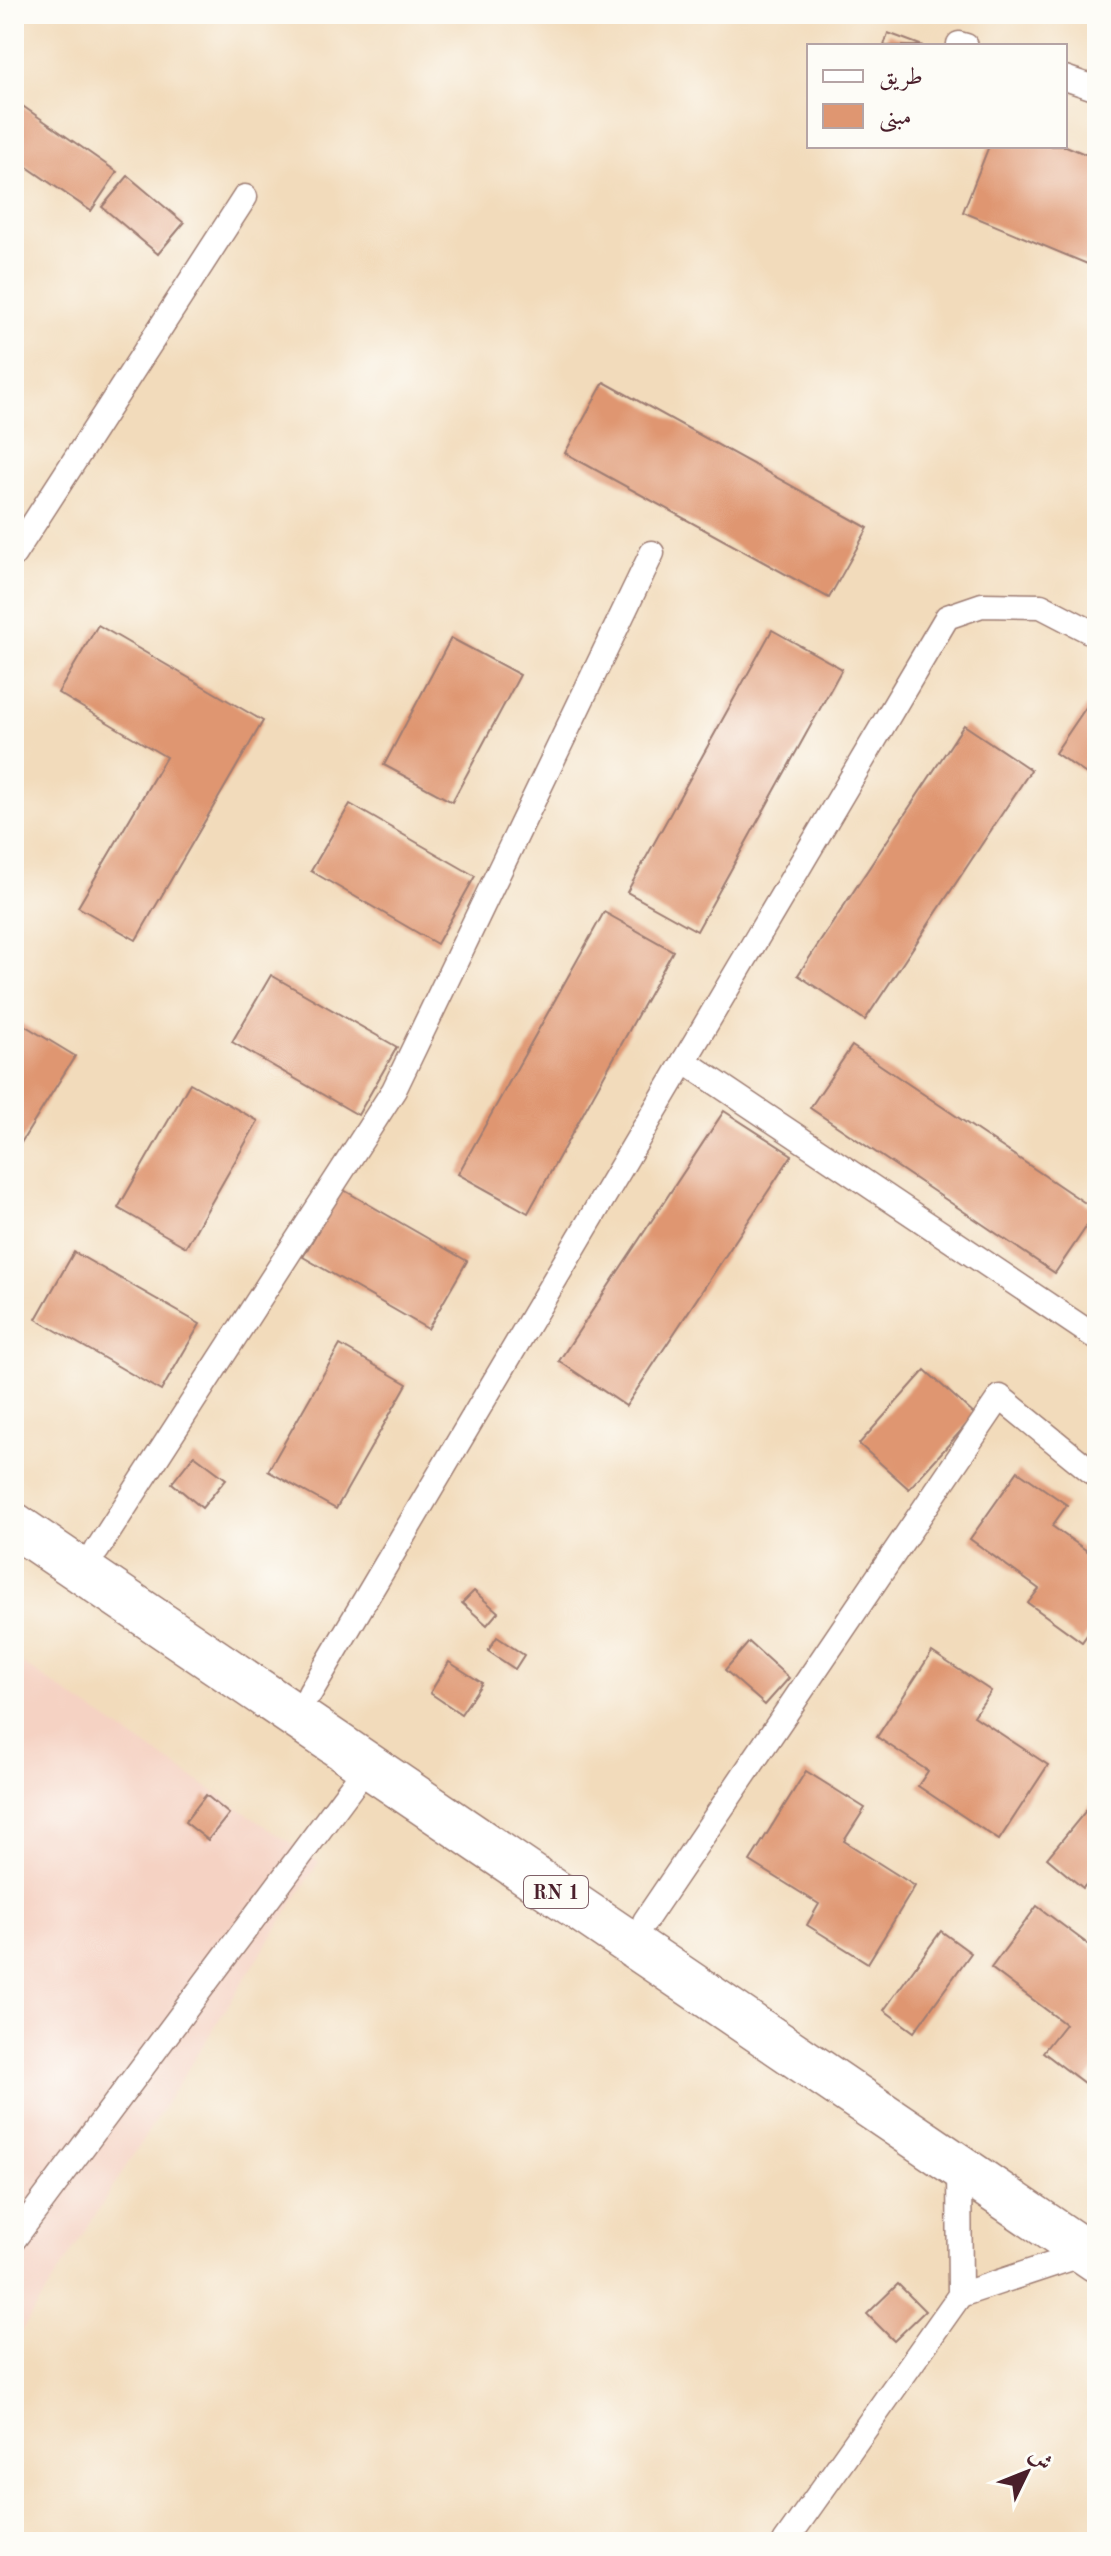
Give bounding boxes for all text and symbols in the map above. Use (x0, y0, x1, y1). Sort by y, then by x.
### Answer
legend (807, 44, 1067, 148)
text: طريق (879, 66, 923, 91)
text: مبنى (879, 106, 912, 133)
road number: RN 1 (524, 1876, 588, 1908)
north arrow (987, 2432, 1067, 2512)
text: ش (1025, 2444, 1056, 2475)

